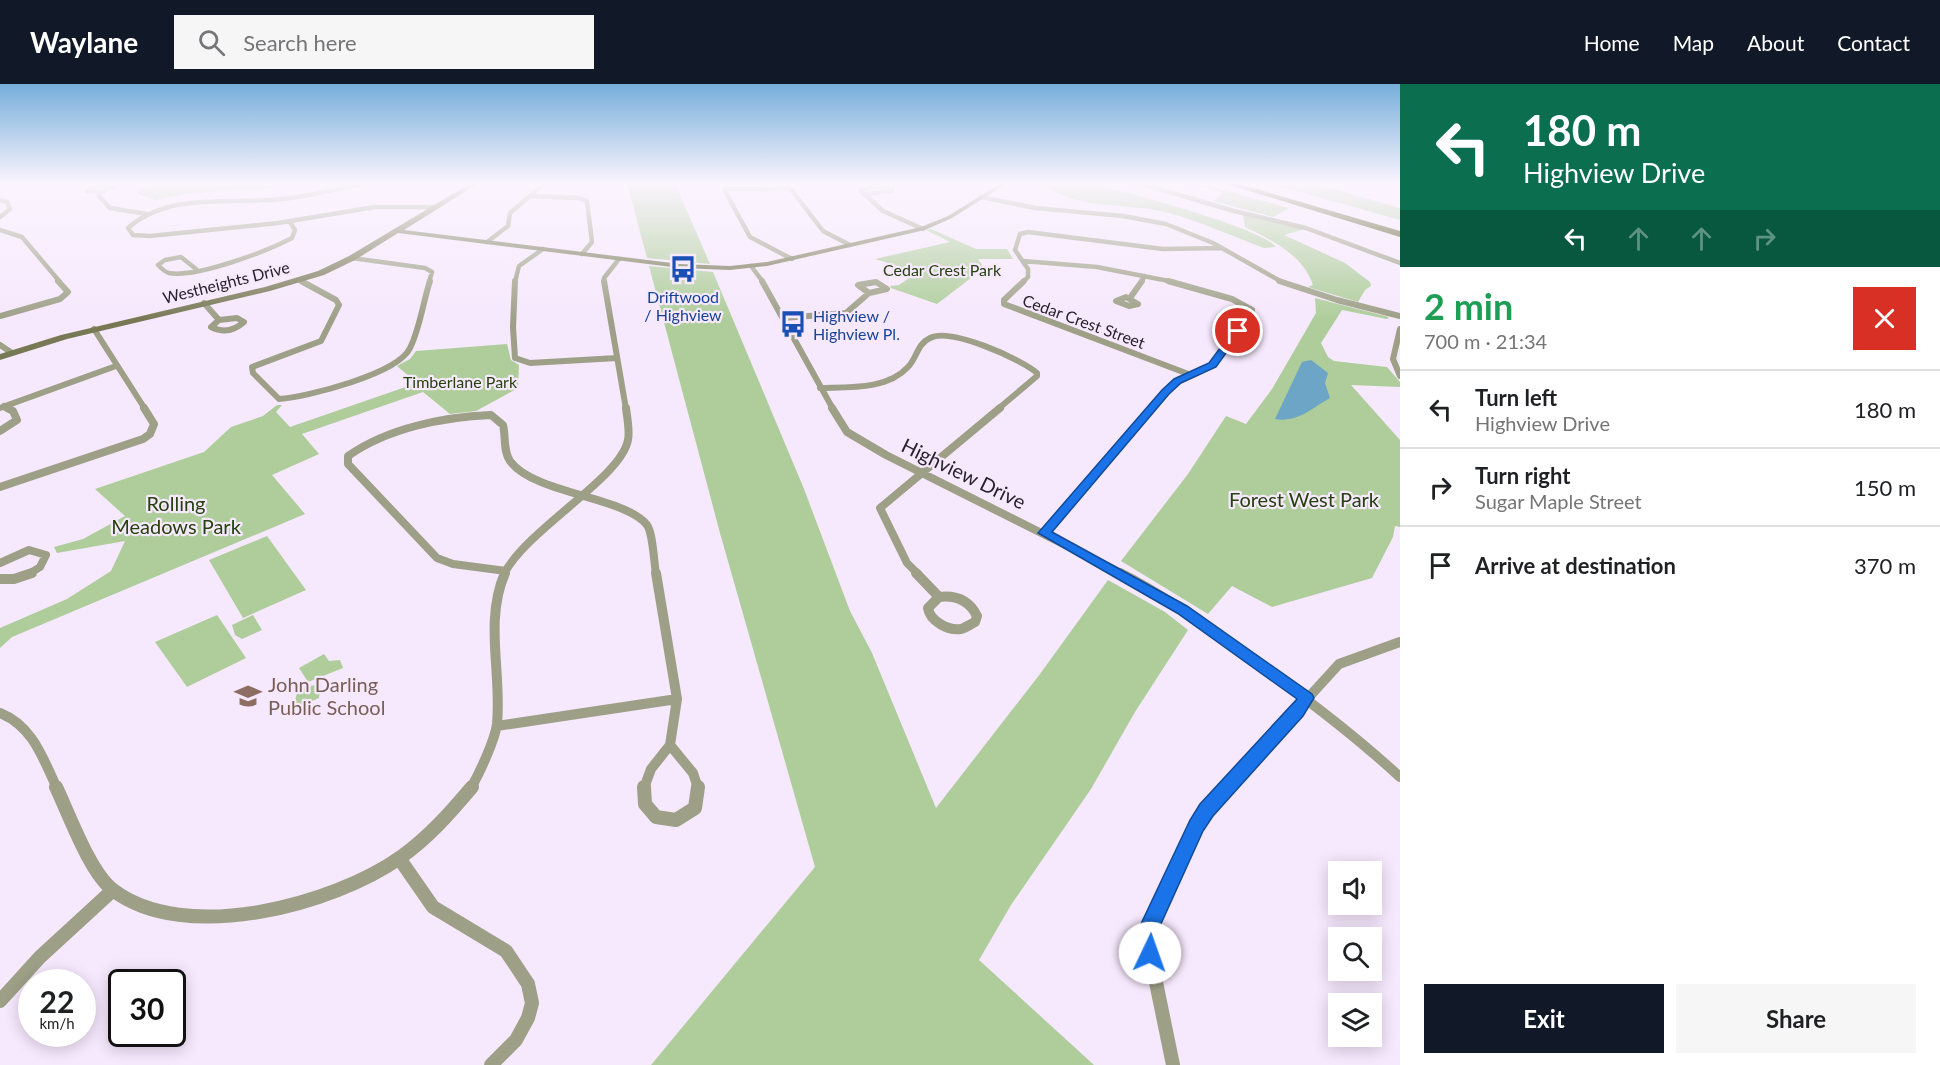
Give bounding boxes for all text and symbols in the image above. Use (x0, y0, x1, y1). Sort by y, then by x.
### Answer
search box (174, 15, 594, 69)
text: Waylane (30, 25, 138, 59)
icon: search (195, 26, 228, 59)
text: Search here (243, 29, 357, 56)
text: Home (1584, 30, 1640, 55)
text: Map (1673, 30, 1714, 55)
text: About (1747, 30, 1804, 55)
text: Contact (1837, 30, 1910, 55)
text: 180 m (1523, 105, 1641, 155)
icon: left (1424, 108, 1502, 186)
text: Highview Drive (1523, 156, 1705, 189)
icon: left (1559, 222, 1592, 255)
icon: ahead (1622, 222, 1655, 255)
icon: ahead (1685, 222, 1718, 255)
icon: right (1748, 222, 1781, 255)
bus stop icon: Driftwood / Highview (668, 254, 698, 284)
street label: Westheights Drive (161, 257, 291, 307)
park label: Cedar Crest Park (883, 260, 1002, 279)
text: 2 min (1424, 284, 1513, 328)
place label: Driftwood / Highview (644, 287, 722, 324)
button: close (1853, 287, 1916, 350)
street label: Cedar Crest Street (1020, 290, 1148, 352)
pin (1212, 305, 1263, 356)
place label: Highview / Highview Pl. (813, 306, 900, 343)
bus stop icon: Highview / Highview Pl. (778, 309, 808, 339)
icon: arrive (1221, 314, 1254, 347)
text: 700 m · 21:34 (1424, 329, 1547, 353)
park label: Timberlane Park (403, 372, 518, 391)
text: Turn left (1475, 384, 1557, 411)
icon: left (1424, 393, 1457, 426)
text: 180 m (1854, 396, 1916, 423)
text: Highview Drive (1475, 411, 1610, 435)
street label: Highview Drive (898, 433, 1030, 513)
text: Turn right (1475, 462, 1570, 489)
icon: right (1424, 471, 1457, 504)
text: 150 m (1854, 474, 1916, 501)
park label: Forest West Park (1229, 487, 1380, 511)
text: Sugar Maple Street (1475, 489, 1642, 513)
park label: Rolling Meadows Park (111, 491, 242, 538)
icon: arrive (1424, 549, 1457, 582)
text: Arrive at destination (1475, 552, 1676, 579)
text: 370 m (1854, 552, 1916, 579)
place label: John Darling Public School (268, 672, 385, 719)
school or university icon: John Darling Public School (233, 681, 263, 711)
map controls (1328, 861, 1382, 1047)
button: sound (1328, 861, 1382, 915)
position arrow (1118, 921, 1182, 985)
button: search (1328, 927, 1382, 981)
speed limit sign: 30 (108, 969, 186, 1047)
text: 22 (40, 983, 74, 1019)
button: Exit (1424, 984, 1664, 1053)
button: Share (1676, 984, 1916, 1053)
button: layers (1328, 993, 1382, 1047)
text: km/h (39, 1014, 75, 1032)

